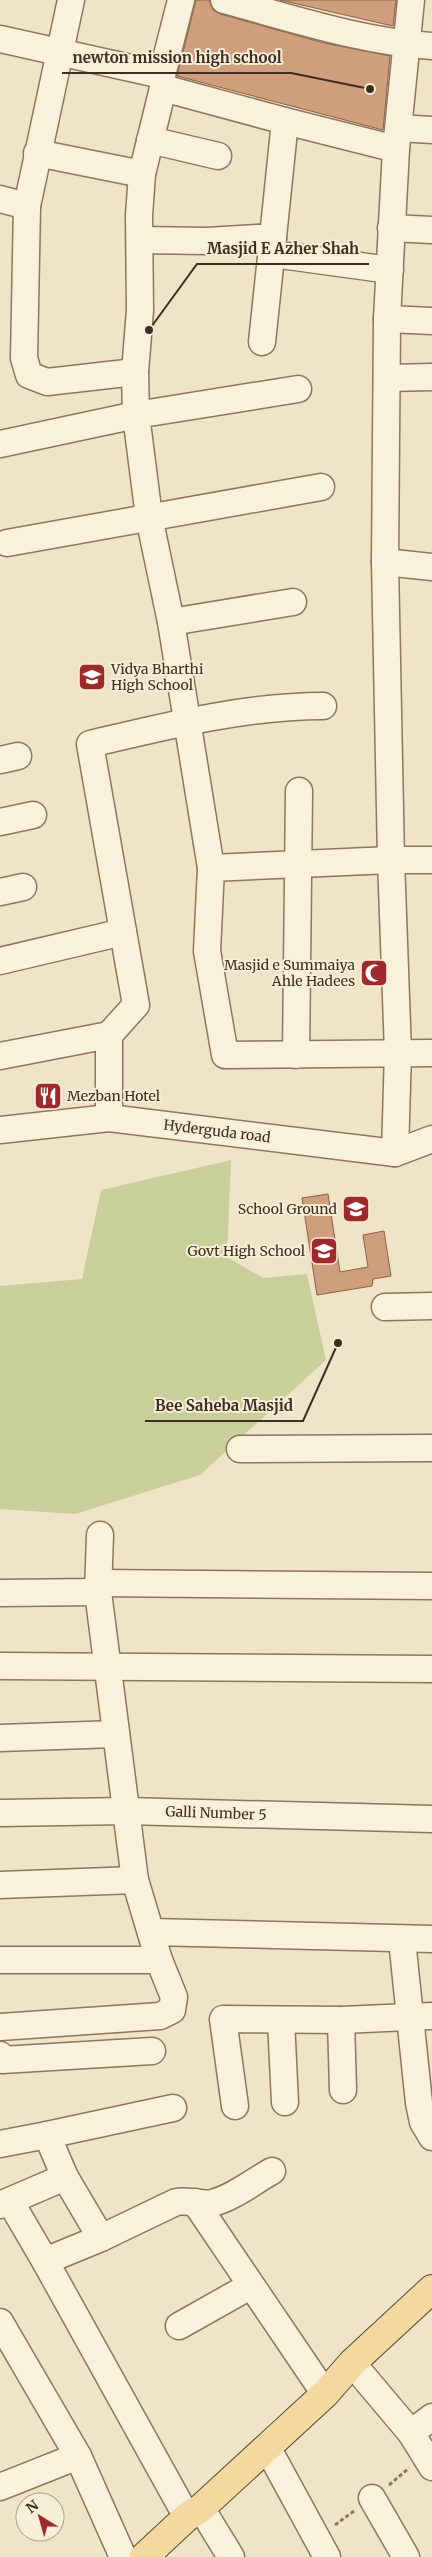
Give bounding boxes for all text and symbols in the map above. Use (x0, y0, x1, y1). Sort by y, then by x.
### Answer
callout: newton mission high school (62, 43, 291, 73)
text: newton mission high school (72, 48, 282, 67)
callout: Masjid E Azher Shah (197, 234, 369, 264)
text: Masjid E Azher Shah (207, 239, 359, 258)
place label: Vidya Bharthi High School (110, 660, 204, 694)
school or university icon: Vidya Bharthi High School (77, 662, 107, 692)
place label: Masjid e Summaiya Ahle Hadees (224, 956, 355, 990)
mosque icon: Masjid e Summaiya Ahle Hadees (359, 958, 389, 988)
restaurant icon: Mezban Hotel (33, 1081, 63, 1111)
place label: Mezban Hotel (67, 1087, 161, 1105)
street label: Hyderguda road (163, 1116, 272, 1147)
school or university icon: School Ground (341, 1194, 371, 1224)
place label: School Ground (238, 1200, 338, 1218)
school or university icon: Govt High School (309, 1236, 339, 1266)
place label: Govt High School (188, 1242, 306, 1260)
callout: Bee Saheba Masjid (145, 1391, 303, 1421)
text: Bee Saheba Masjid (155, 1396, 293, 1415)
street label: Galli Number 5 (165, 1802, 267, 1824)
north arrow (15, 2492, 65, 2542)
text: N (22, 2496, 42, 2517)

